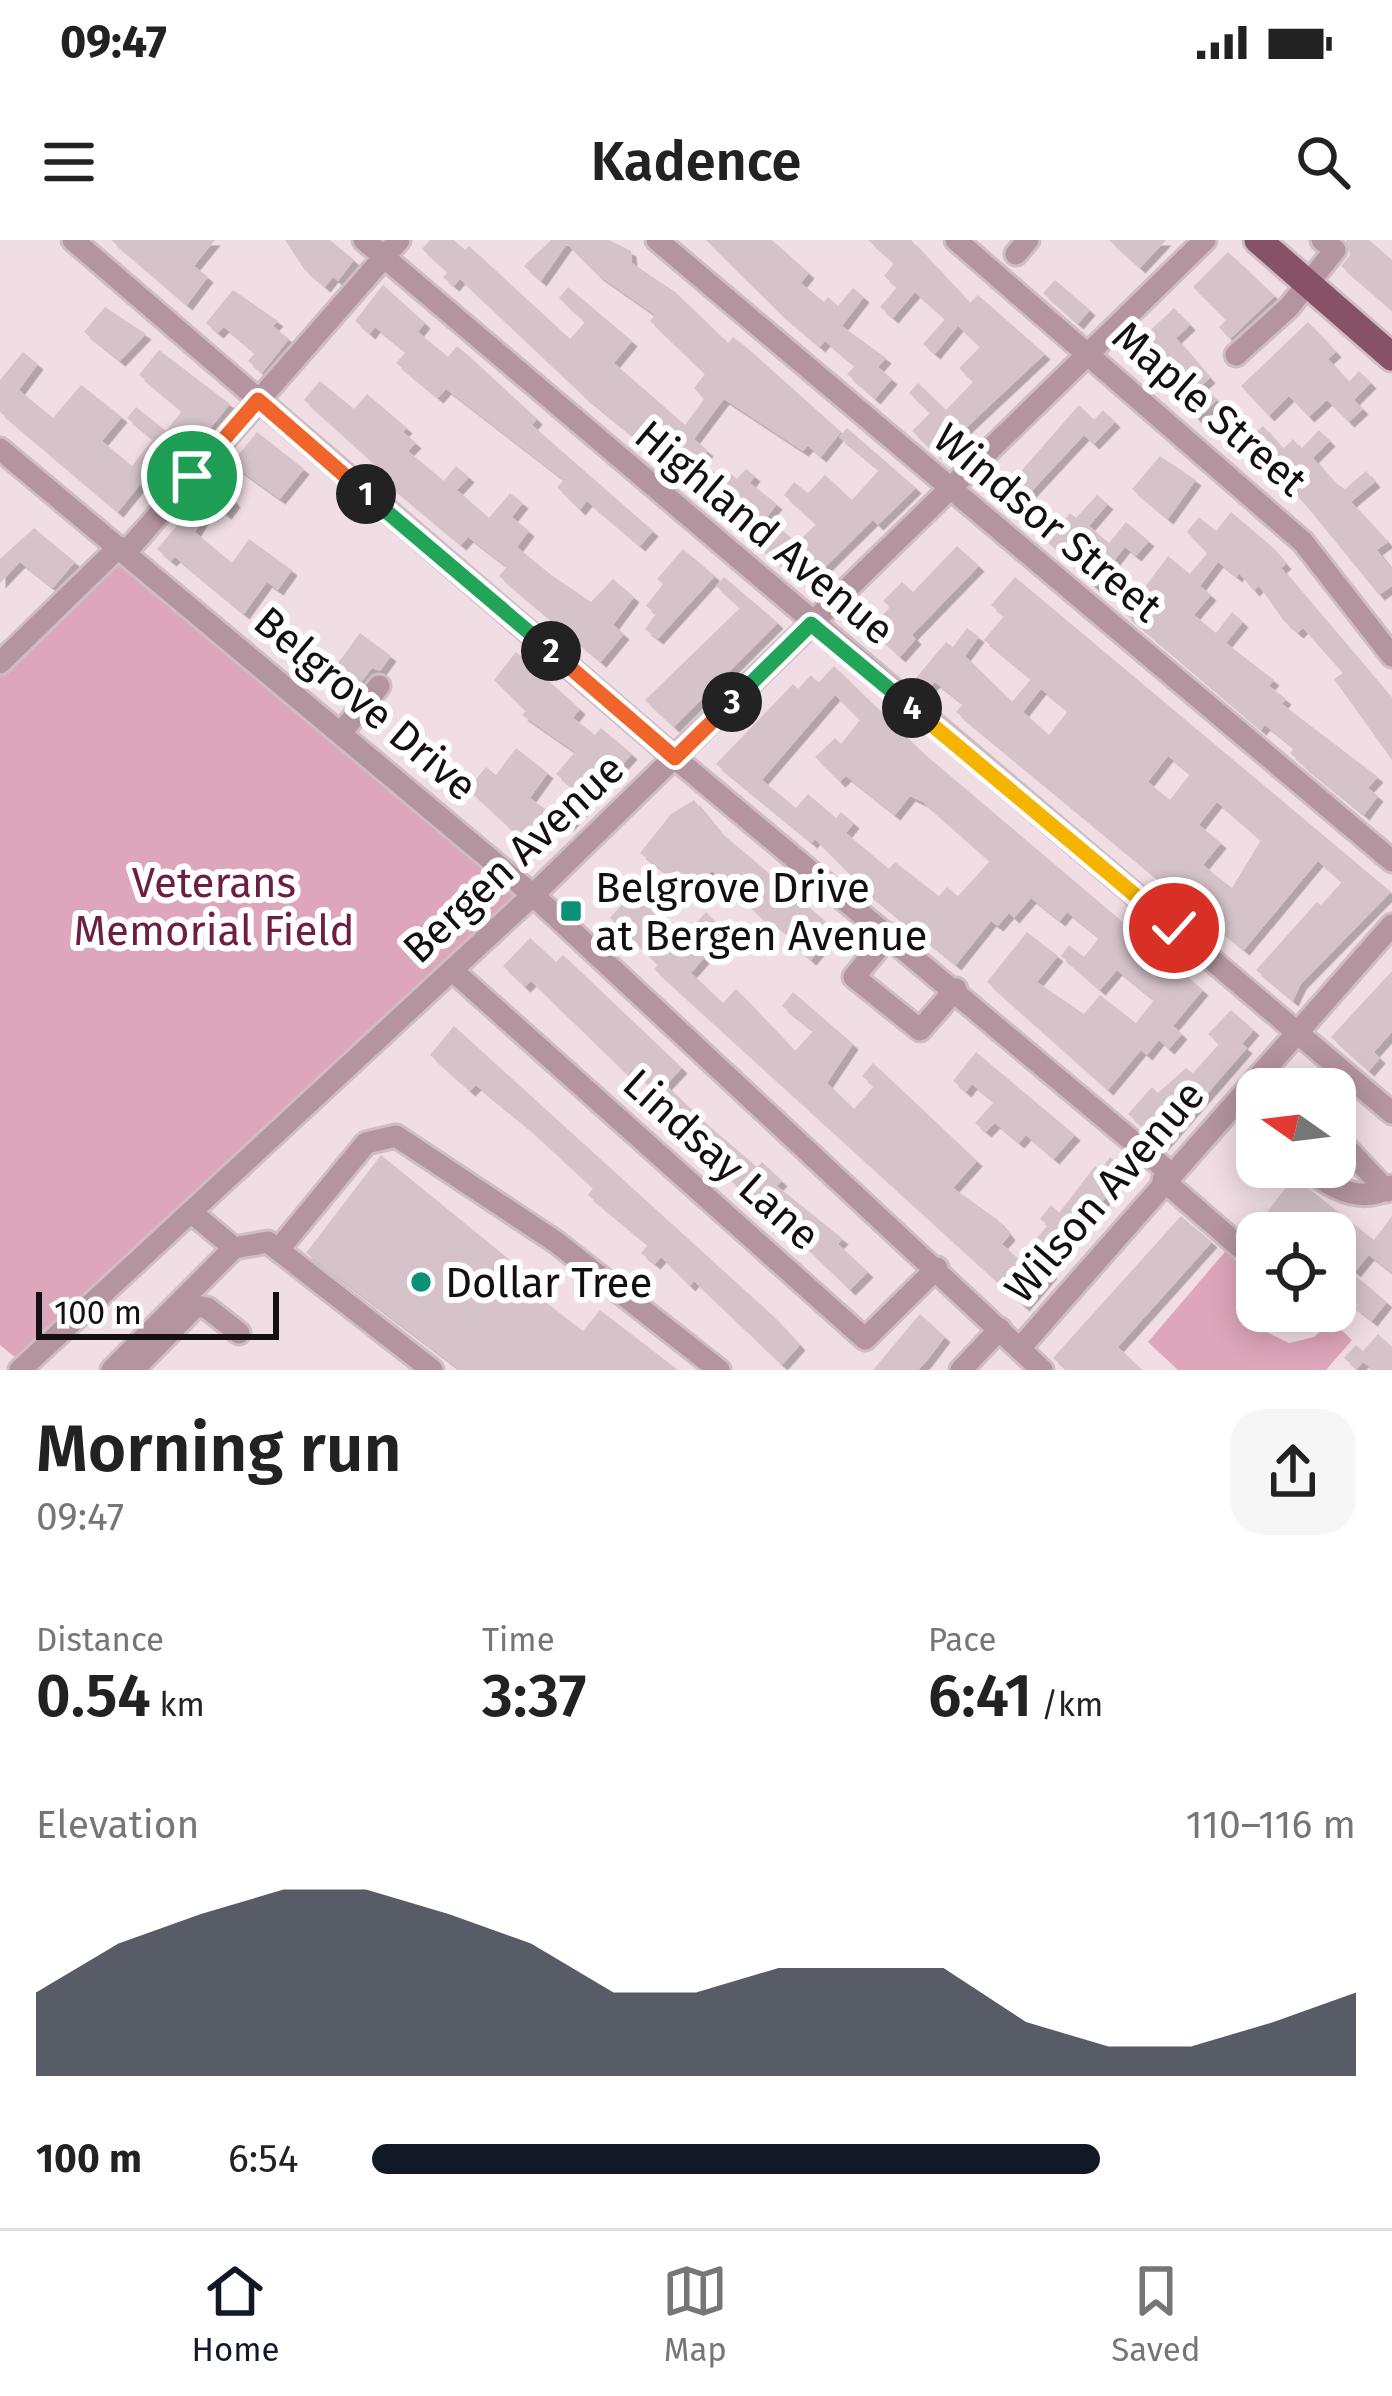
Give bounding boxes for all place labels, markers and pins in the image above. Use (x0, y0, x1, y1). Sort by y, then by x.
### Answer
pin (141, 425, 243, 527)
pin: 1 (336, 464, 396, 524)
pin: 2 (521, 621, 581, 681)
pin: 3 (702, 672, 762, 732)
pin: 4 (882, 678, 942, 738)
place label: Belgrove Drive at Bergen Avenue (595, 863, 927, 961)
pin (1123, 877, 1225, 979)
marker: Belgrove Drive at Bergen Avenue (558, 898, 584, 924)
place label: Dollar Tree (445, 1258, 652, 1308)
marker: Dollar Tree (408, 1269, 434, 1295)

